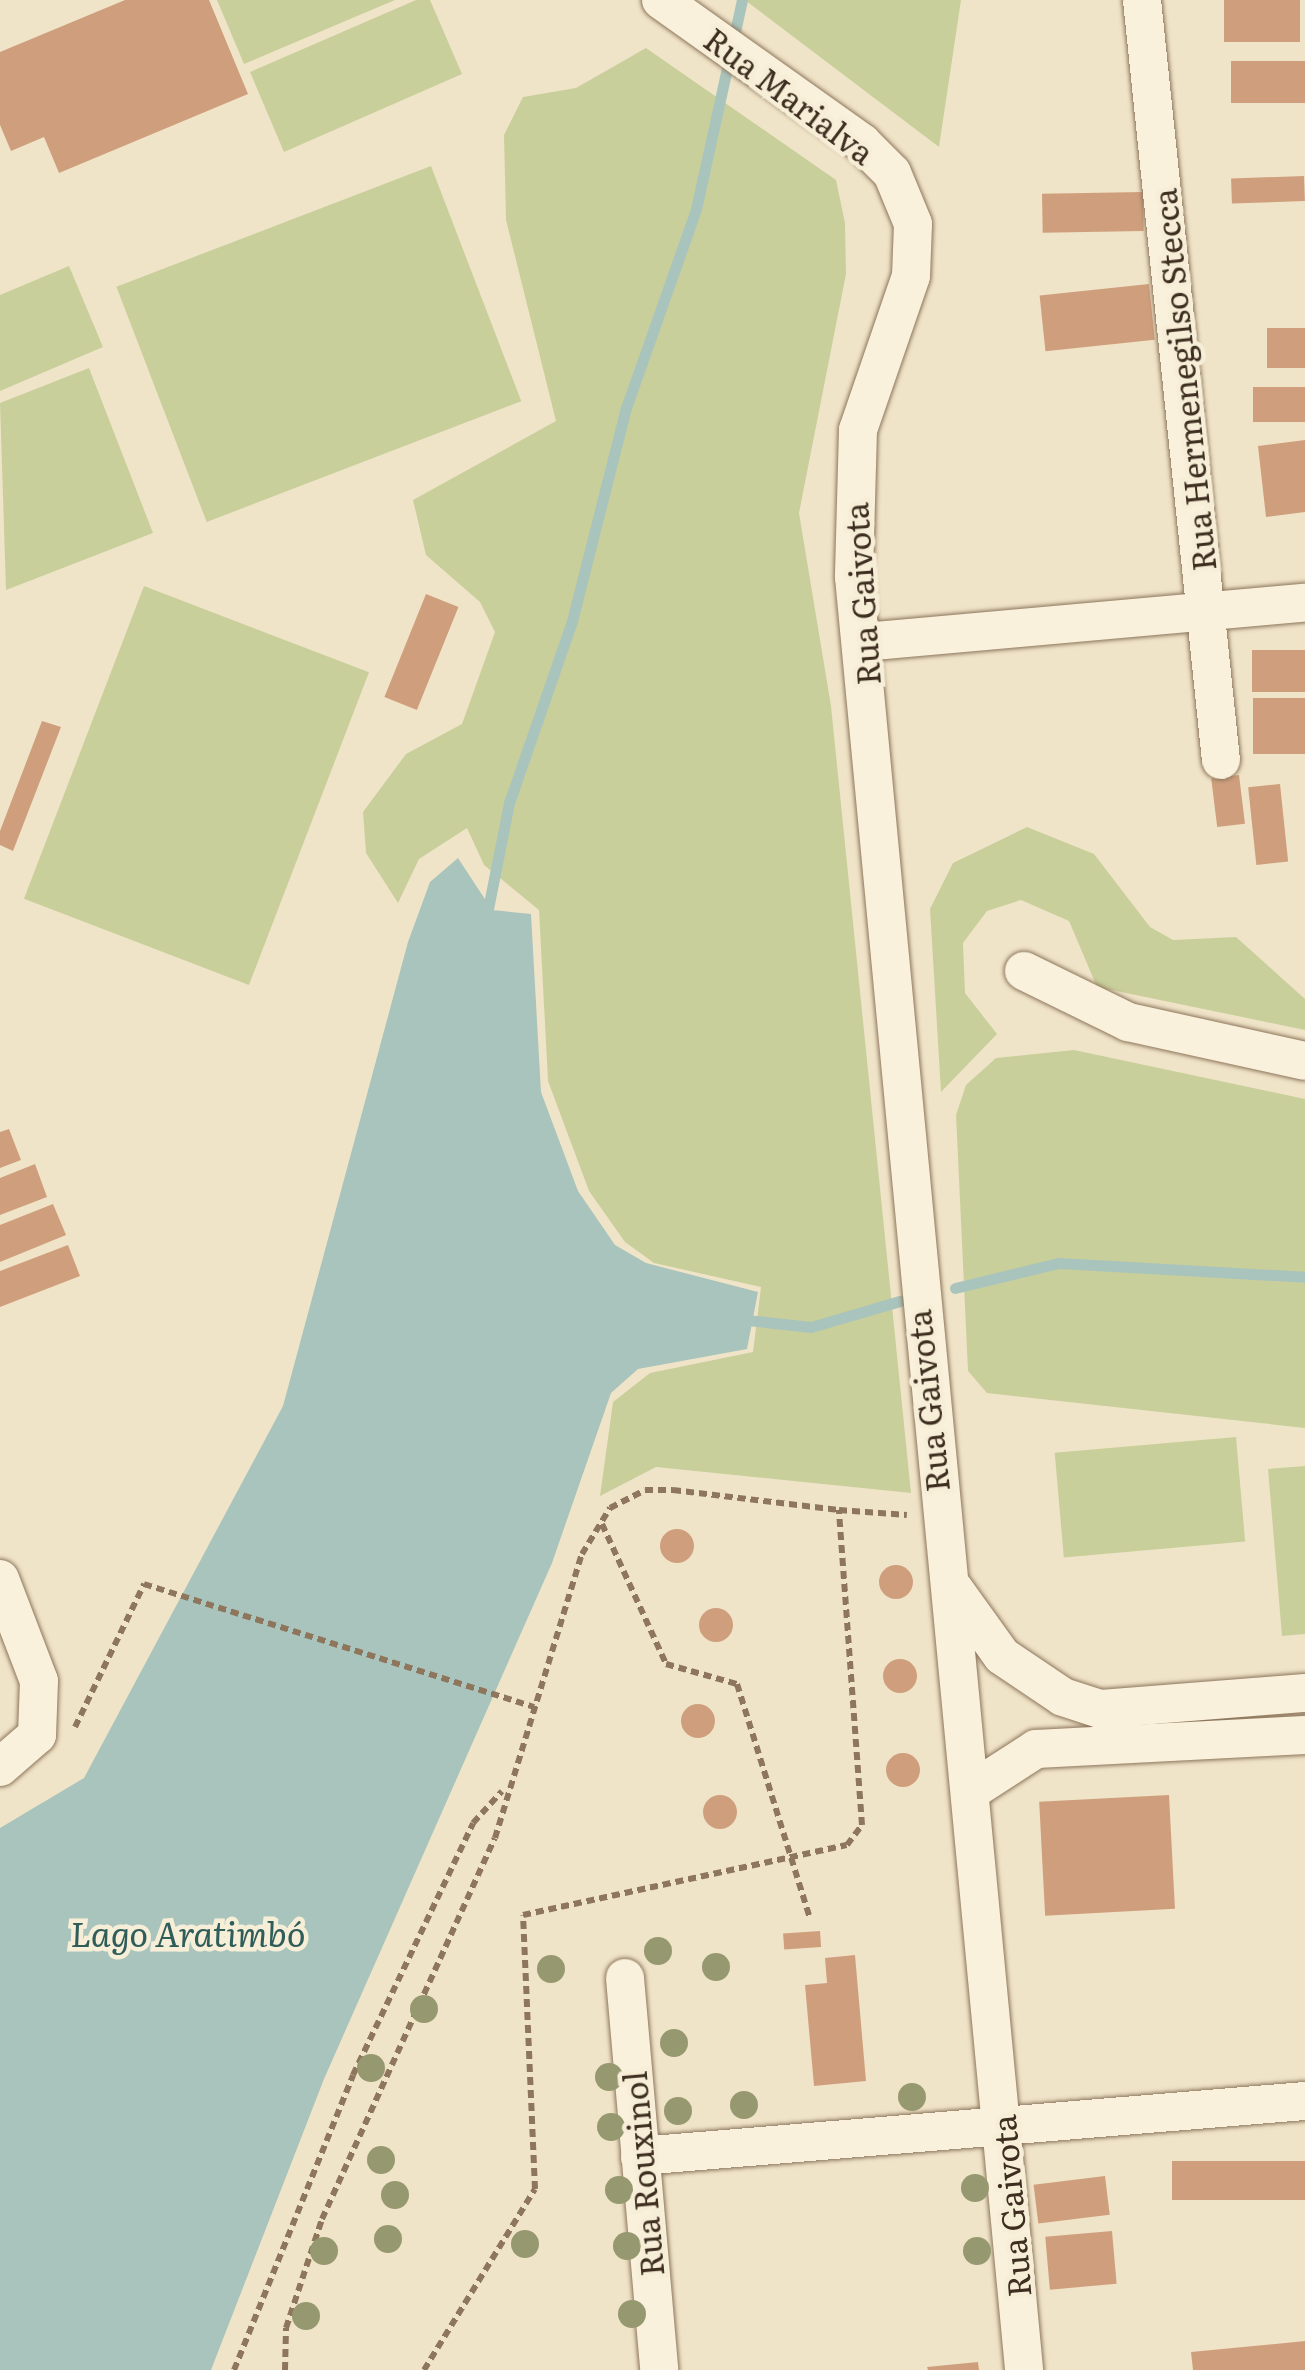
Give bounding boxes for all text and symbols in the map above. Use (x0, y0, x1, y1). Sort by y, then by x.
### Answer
street label: Rua Marialva (698, 19, 882, 171)
street label: Rua Hermenegilso Stecca (1144, 187, 1222, 573)
street label: Rua Gaivota (835, 501, 887, 687)
street label: Rua Gaivota (898, 1308, 956, 1494)
water label: Lago Aratimbó (70, 1911, 306, 1953)
street label: Rua Rouxinol (614, 2070, 670, 2278)
street label: Rua Gaivota (983, 2113, 1037, 2299)

